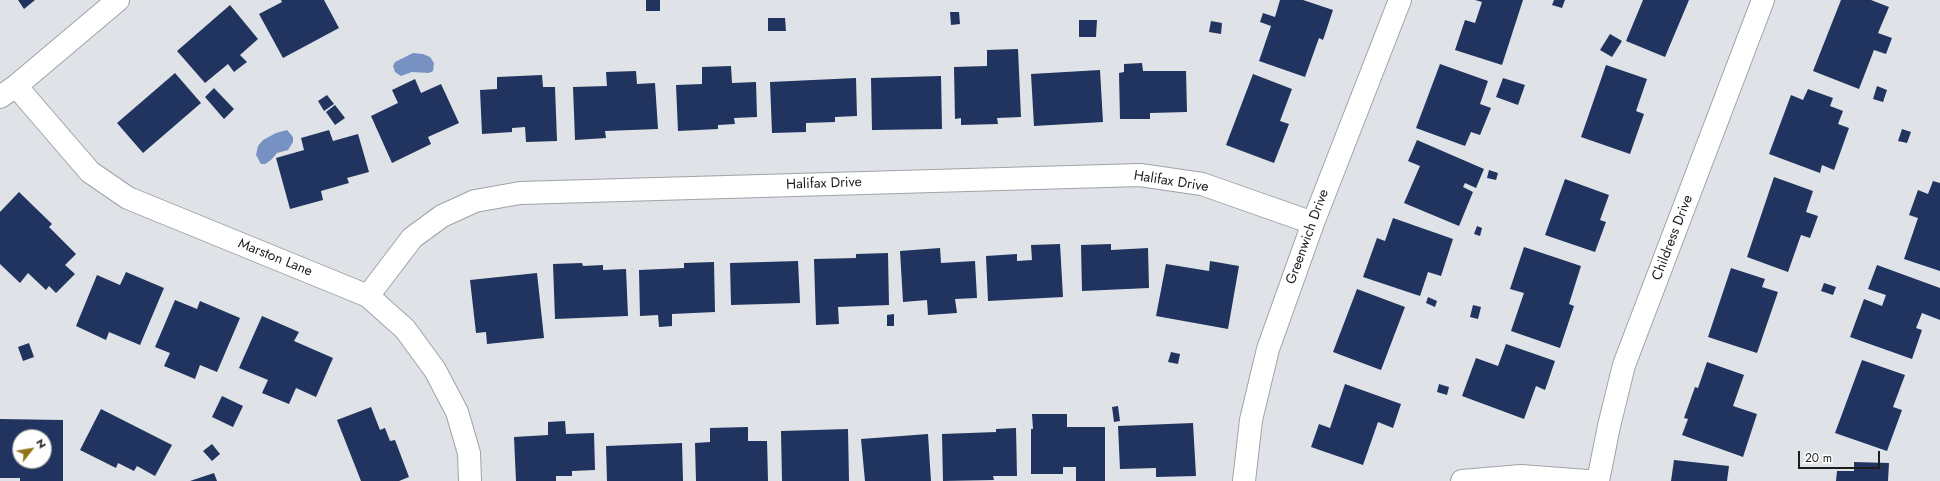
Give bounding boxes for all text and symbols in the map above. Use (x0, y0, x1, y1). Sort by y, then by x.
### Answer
street label: Halifax Drive (1132, 168, 1210, 196)
street label: Halifax Drive (786, 174, 862, 194)
street label: Greenwich Drive (1283, 187, 1333, 287)
street label: Childress Drive (1649, 193, 1697, 283)
street label: Marston Lane (235, 235, 315, 281)
north arrow (12, 429, 52, 469)
text: N (32, 435, 51, 451)
scale bar (1800, 443, 1882, 469)
text: 20 m (1805, 449, 1832, 467)

